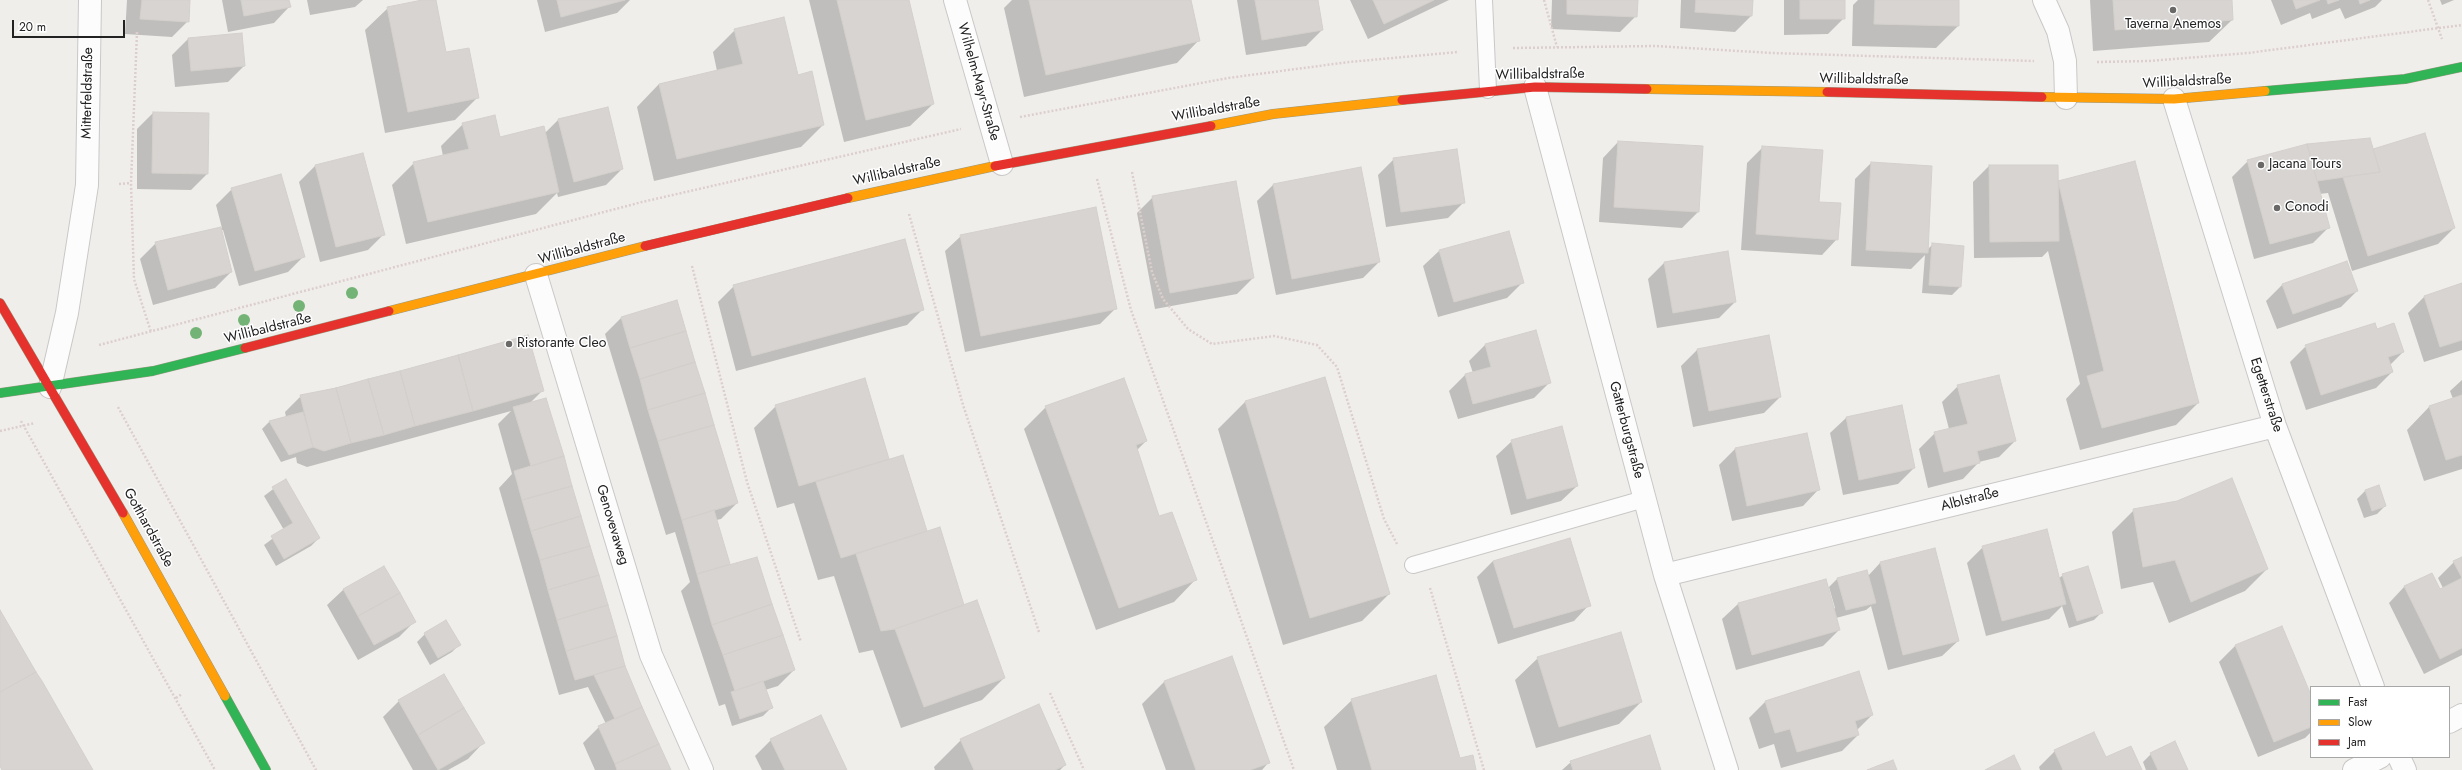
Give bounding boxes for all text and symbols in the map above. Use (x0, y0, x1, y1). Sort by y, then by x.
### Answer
marker: Taverna Anemos (2168, 5, 2178, 15)
scale bar (14, 12, 127, 38)
place label: Taverna Anemos (2125, 17, 2221, 33)
text: 20 m (19, 18, 46, 36)
street label: Wilhelm-Mayr-Straße (953, 21, 1003, 143)
street label: Mitterfeldstraße (79, 47, 97, 139)
street label: Willibaldstraße (1495, 66, 1585, 84)
street label: Willibaldstraße (1819, 71, 1909, 89)
street label: Willibaldstraße (2142, 71, 2232, 93)
street label: Willibaldstraße (1171, 94, 1261, 126)
street label: Willibaldstraße (852, 154, 942, 190)
place label: Jacana Tours (2269, 157, 2341, 173)
marker: Jacana Tours (2256, 160, 2266, 170)
place label: Conodi (2285, 200, 2329, 216)
marker: Conodi (2272, 203, 2282, 213)
street label: Willibaldstraße (537, 229, 627, 269)
street label: Willibaldstraße (223, 310, 313, 348)
place label: Ristorante Cleo (517, 336, 606, 352)
marker: Ristorante Cleo (504, 339, 514, 349)
street label: Egetterstraße (2246, 356, 2286, 434)
street label: Gatterburgstraße (1605, 380, 1647, 480)
street label: Genovevaweg (592, 483, 632, 567)
street label: Alblstraße (1939, 485, 2001, 515)
street label: Gotthardstraße (119, 486, 177, 570)
legend (2310, 686, 2450, 758)
text: Fast (2348, 693, 2367, 711)
text: Slow (2348, 713, 2372, 731)
text: Jam (2348, 733, 2366, 751)

